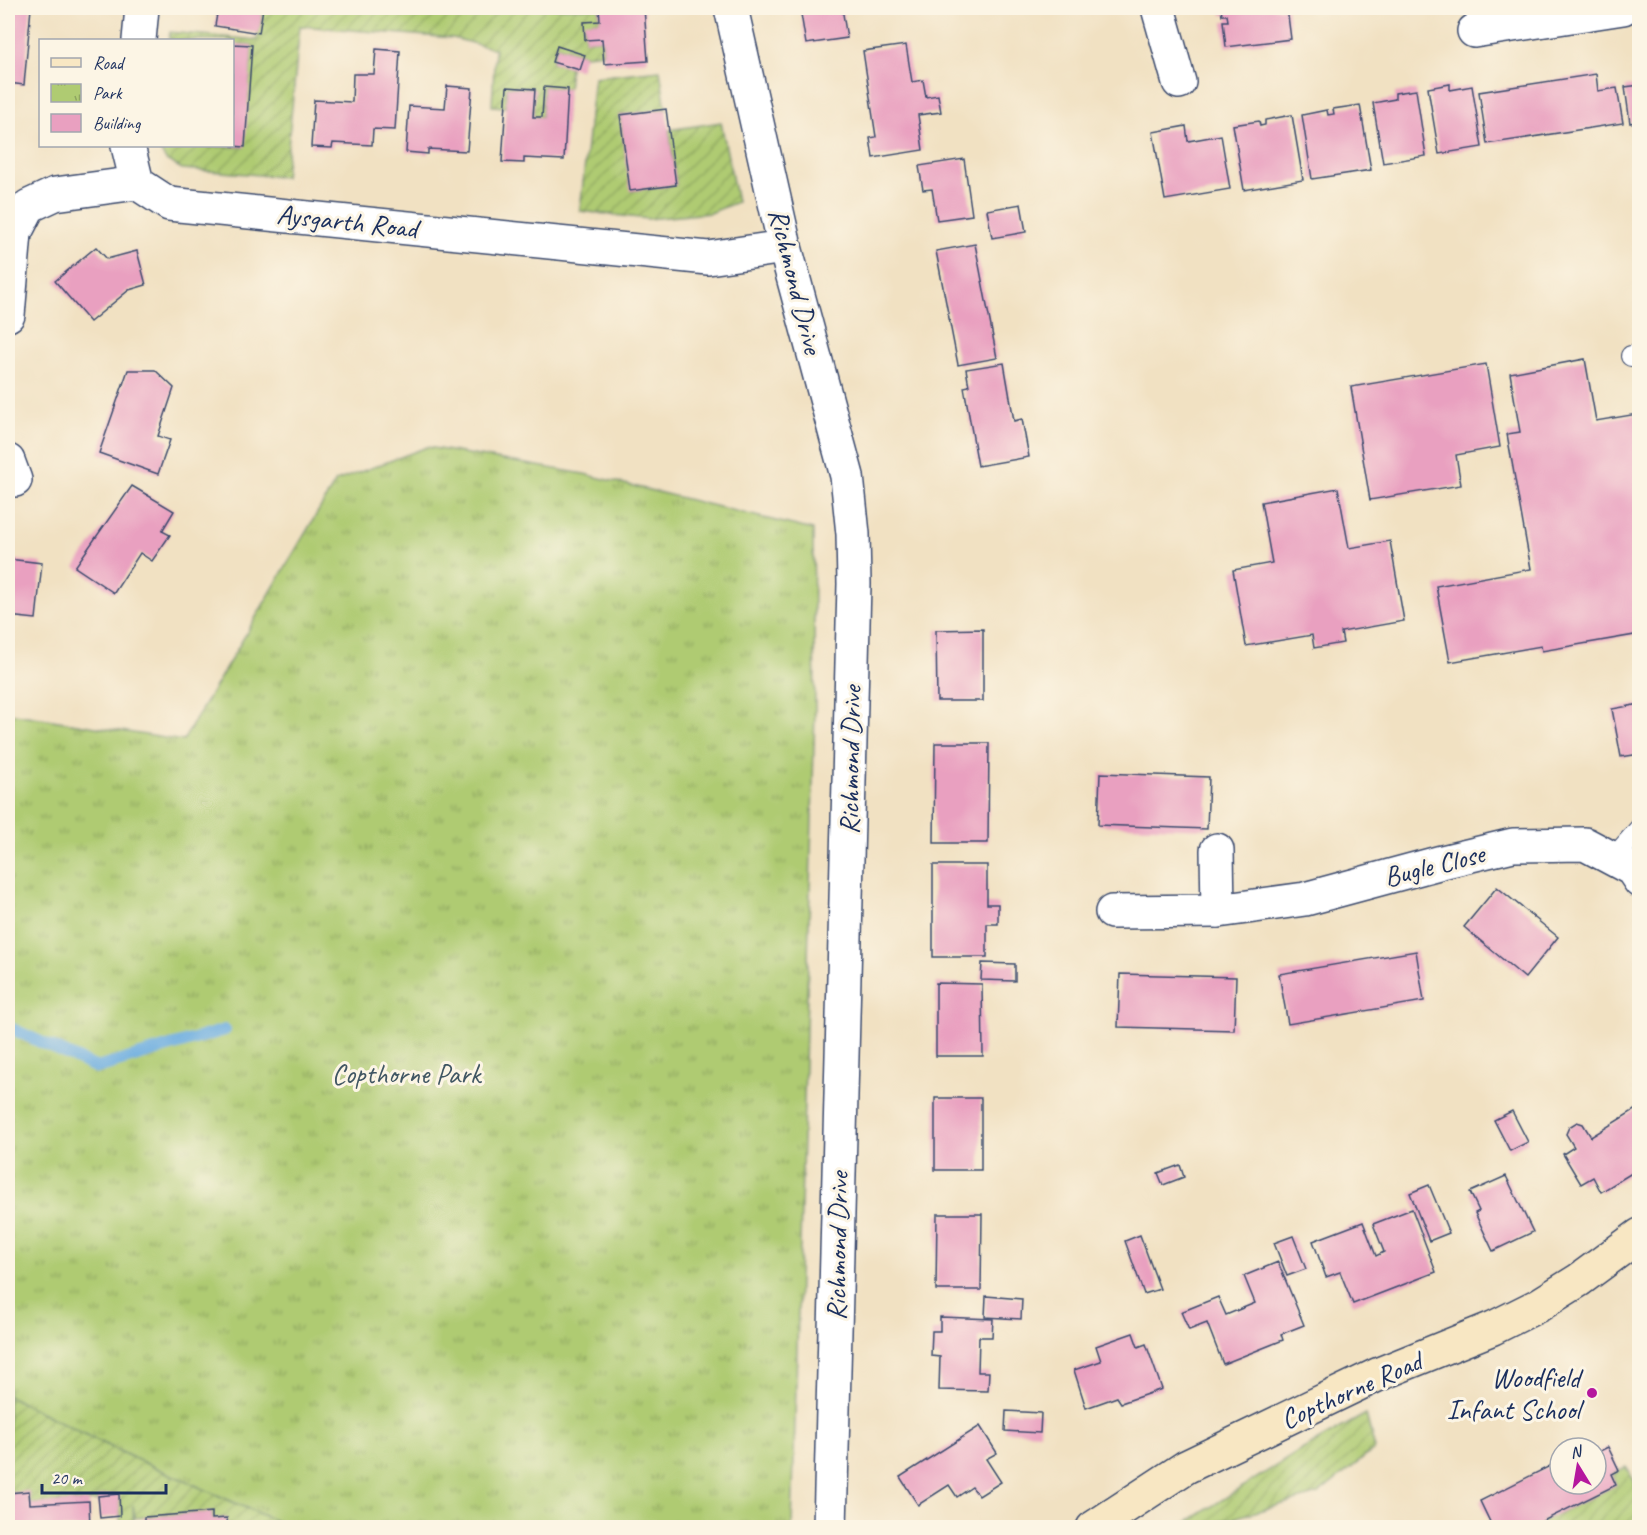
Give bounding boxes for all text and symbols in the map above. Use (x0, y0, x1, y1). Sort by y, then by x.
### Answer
legend (39, 39, 234, 147)
text: Road (93, 52, 126, 74)
text: Park (93, 82, 123, 104)
text: Building (93, 112, 142, 134)
street label: Aysgarth Road (275, 196, 423, 246)
street label: Richmond Drive (761, 205, 831, 359)
street label: Richmond Drive (831, 683, 869, 835)
street label: Bugle Close (1380, 835, 1490, 894)
park label: Copthorne Park (332, 1056, 483, 1091)
street label: Richmond Drive (818, 1169, 856, 1321)
street label: Copthorne Road (1275, 1342, 1431, 1437)
place label: Woodfield Infant School (1447, 1360, 1585, 1427)
marker: Woodfield Infant School (1585, 1386, 1599, 1400)
north arrow (1548, 1436, 1608, 1496)
text: N (1569, 1441, 1585, 1463)
scale bar (42, 1457, 166, 1495)
text: 20 m (51, 1467, 84, 1489)

